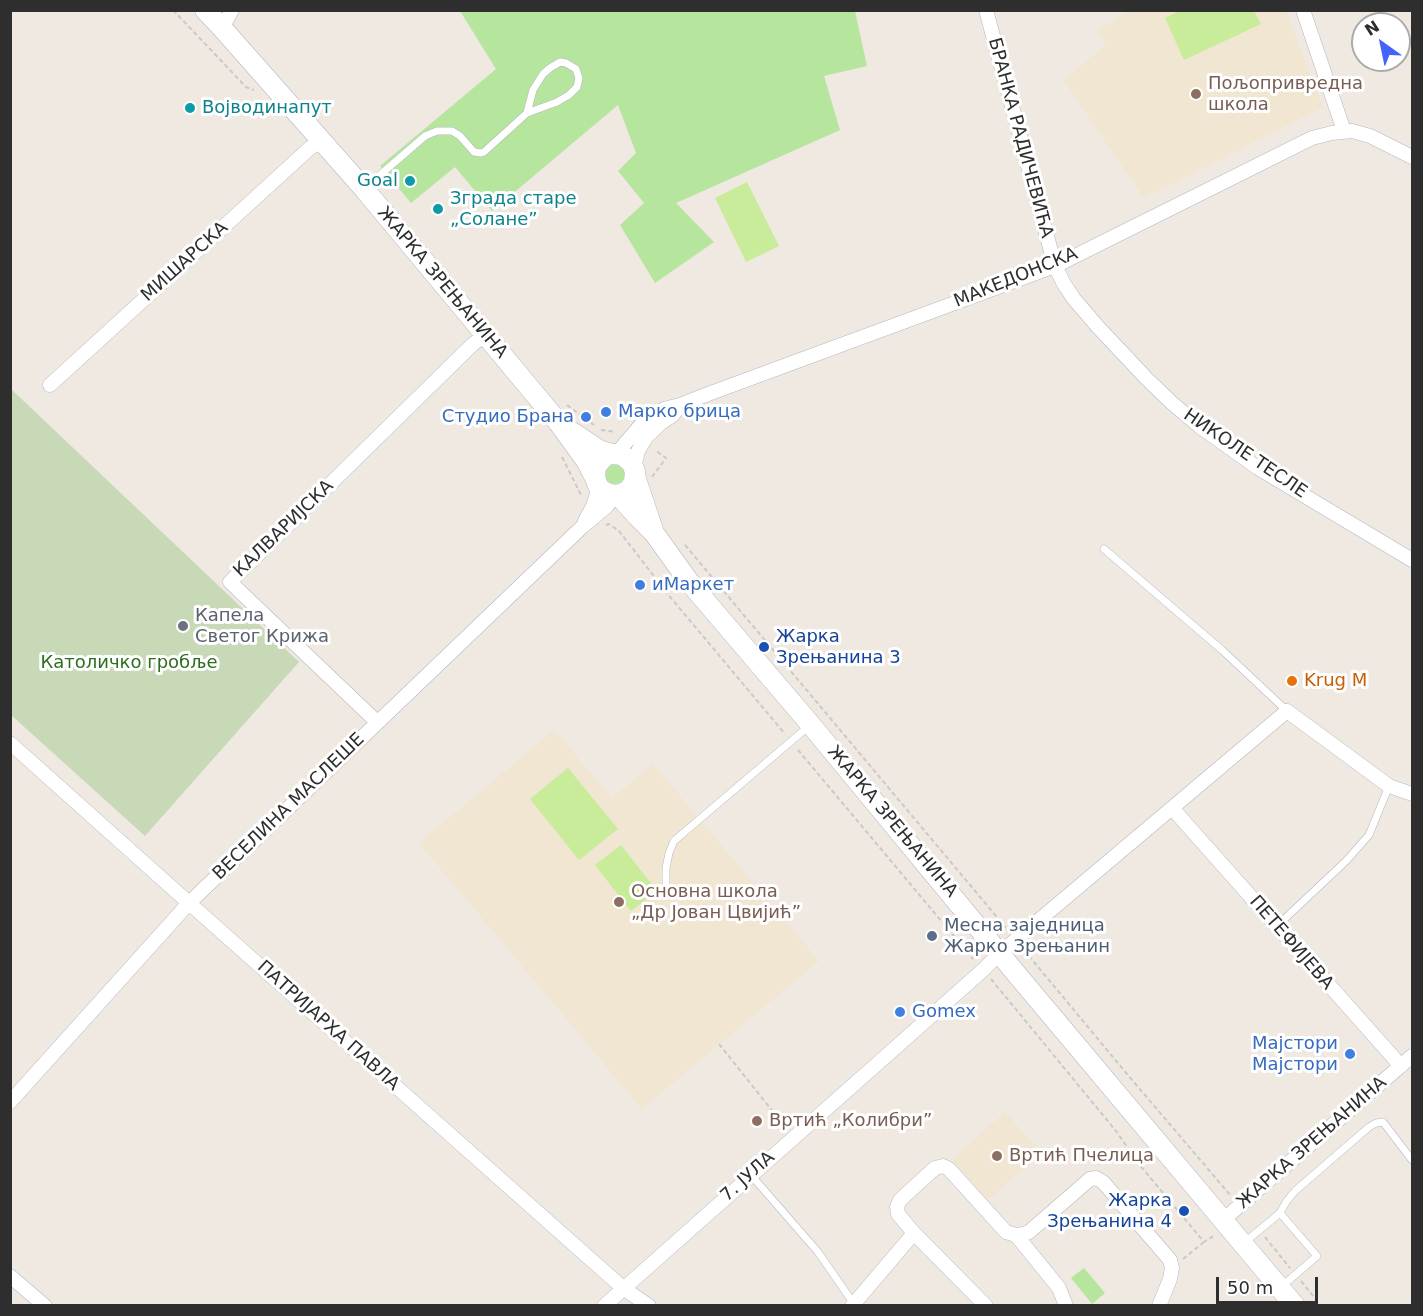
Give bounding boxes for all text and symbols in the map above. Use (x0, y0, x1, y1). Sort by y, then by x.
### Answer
north arrow (1351, 12, 1411, 72)
text: N (1361, 17, 1383, 40)
street label: БРАНКА РАДИЧЕВИЋА (983, 35, 1057, 241)
place label: Пољопривредна школа (1208, 73, 1363, 116)
marker: Пољопривредна школа (1189, 87, 1203, 101)
place label: Војводинапут (202, 97, 332, 119)
marker: Војводинапут (183, 101, 197, 115)
place label: Goal (357, 170, 398, 192)
marker: Goal (403, 174, 417, 188)
place label: Зграда старе „Солане” (450, 188, 577, 230)
marker: Зграда старе „Солане” (431, 202, 445, 216)
street label: ЖАРКА ЗРЕЊАНИНА (372, 203, 512, 363)
street label: МИШАРСКА (137, 217, 233, 307)
street label: МАКЕДОНСКА (951, 243, 1081, 313)
place label: Марко брица (618, 401, 741, 423)
marker: Марко брица (599, 405, 613, 419)
street label: НИКОЛЕ ТЕСЛЕ (1179, 405, 1311, 503)
place label: Студио Брана (442, 406, 574, 428)
marker: Студио Брана (579, 410, 593, 424)
street label: КАЛВАРИЈСКА (230, 476, 338, 582)
place label: иМаркет (652, 574, 734, 596)
marker: иМаркет (633, 578, 647, 592)
place label: Капела Светог Крижа (195, 605, 329, 648)
marker: Капела Светог Крижа (176, 619, 190, 633)
place label: Жарка Зрењанина 3 (776, 626, 901, 668)
marker: Жарка Зрењанина 3 (757, 640, 771, 654)
park label: Католичко гробље (40, 652, 218, 674)
place label: Krug M (1304, 670, 1367, 692)
marker: Krug M (1285, 674, 1299, 688)
street label: ВЕСЕЛИНА МАСЛЕШЕ (209, 729, 369, 885)
street label: ЖАРКА ЗРЕЊАНИНА (822, 742, 962, 902)
place label: Основна школа „Др Јован Цвијић” (631, 881, 801, 924)
street label: ПЕТЕФИЈЕВА (1244, 892, 1338, 994)
marker: Основна школа „Др Јован Цвијић” (612, 895, 626, 909)
place label: Месна заједница Жарко Зрењанин (944, 915, 1110, 958)
marker: Месна заједница Жарко Зрењанин (925, 929, 939, 943)
street label: ПАТРИЈАРХА ПАВЛА (252, 956, 404, 1096)
place label: Gomex (912, 1001, 976, 1023)
marker: Gomex (893, 1005, 907, 1019)
place label: Мајстори Мајстори (1252, 1033, 1338, 1076)
marker: Мајстори Мајстори (1343, 1047, 1357, 1061)
street label: ЖАРКА ЗРЕЊАНИНА (1233, 1072, 1391, 1214)
place label: Вртић „Колибри” (769, 1110, 932, 1132)
marker: Вртић „Колибри” (750, 1114, 764, 1128)
place label: Вртић Пчелица (1009, 1145, 1154, 1167)
street label: 7. ЈУЛА (717, 1147, 779, 1207)
marker: Вртић Пчелица (990, 1149, 1004, 1163)
place label: Жарка Зрењанина 4 (1047, 1190, 1172, 1232)
marker: Жарка Зрењанина 4 (1177, 1204, 1191, 1218)
scale bar (1219, 1265, 1321, 1303)
text: 50 m (1227, 1277, 1273, 1298)

